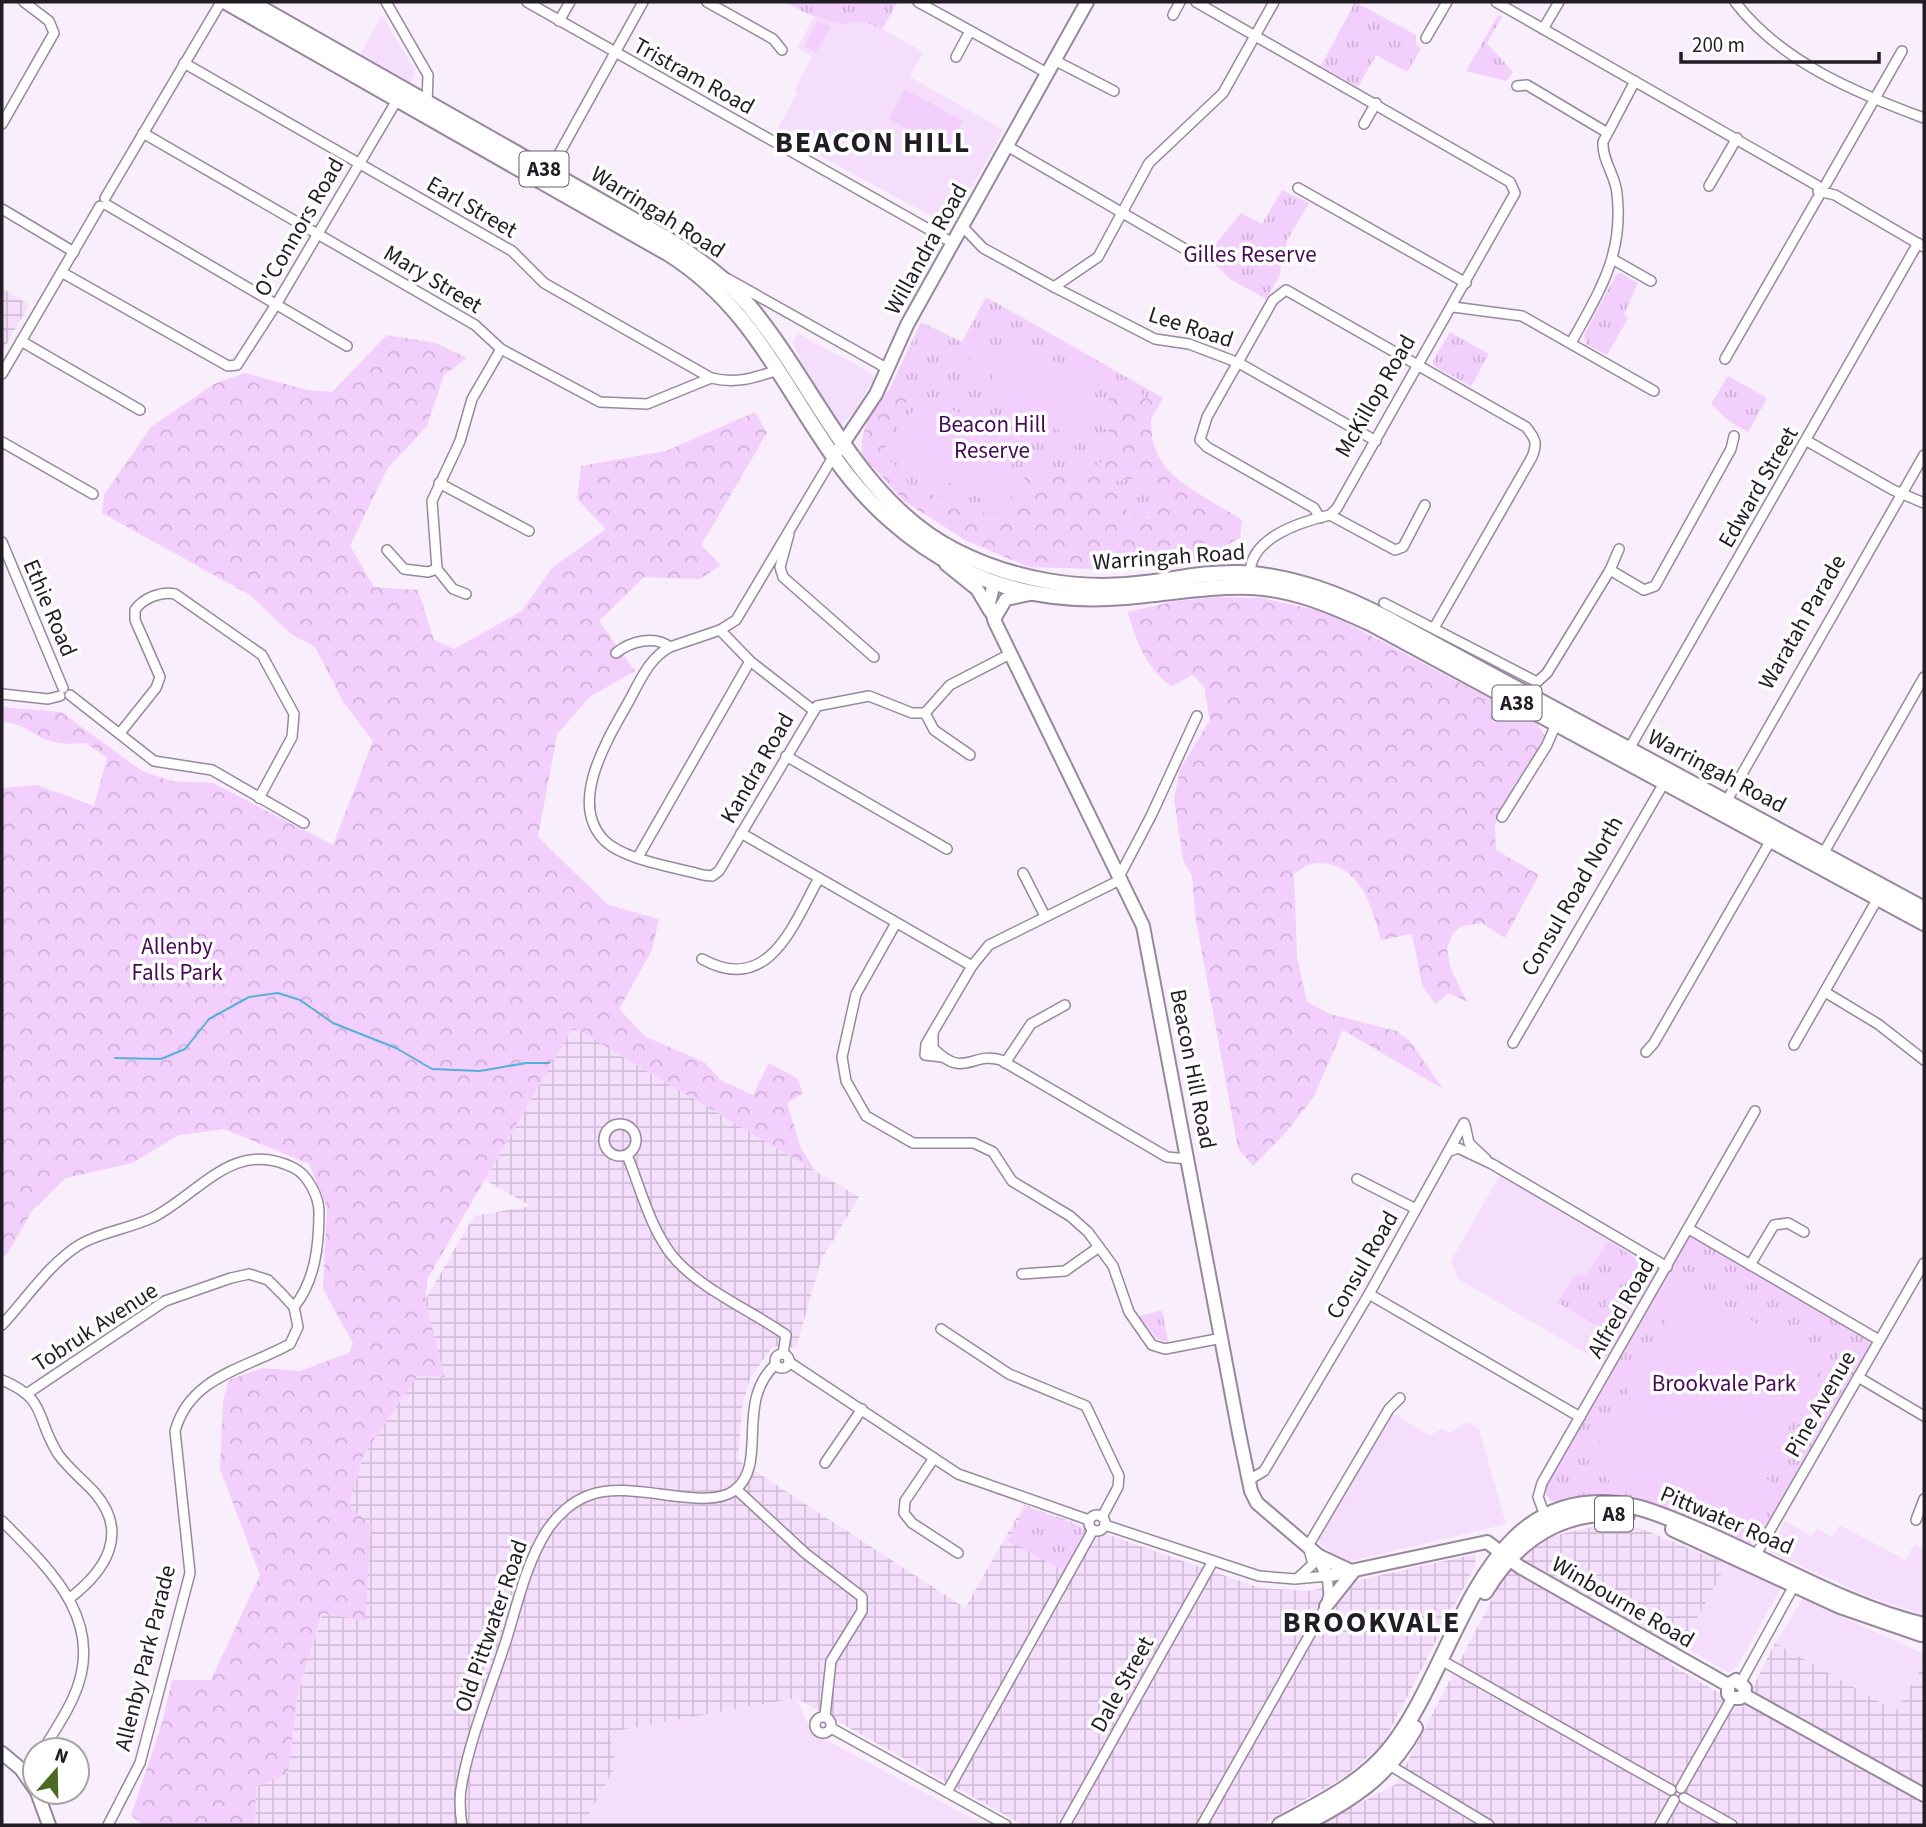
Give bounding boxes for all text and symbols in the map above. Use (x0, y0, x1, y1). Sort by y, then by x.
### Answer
scale bar (1681, 21, 1879, 65)
street label: Tristram Road (627, 29, 761, 123)
text: 200 m (1692, 30, 1745, 60)
district label: BEACON HILL (775, 121, 971, 164)
street label: O'Connors Road (246, 151, 352, 303)
road number: A38 (520, 152, 568, 186)
street label: Warringah Road (584, 158, 732, 266)
street label: Earl Street (421, 168, 524, 246)
street label: Willandra Road (876, 177, 976, 321)
street label: Mary Street (377, 237, 489, 322)
park label: Gilles Reserve (1183, 238, 1317, 271)
street label: Lee Road (1144, 298, 1238, 356)
street label: McKillop Road (1326, 328, 1424, 464)
park label: Beacon Hill Reserve (938, 408, 1046, 467)
street label: Edward Street (1710, 420, 1806, 554)
street label: Warringah Road (1092, 535, 1246, 579)
street label: Waratah Parade (1750, 548, 1854, 696)
street label: Ethie Road (15, 554, 85, 662)
road number: A38 (1492, 686, 1542, 720)
street label: Kandra Road (712, 706, 802, 830)
street label: Warringah Road (1642, 721, 1792, 821)
street label: Consul Road North (1513, 810, 1631, 982)
park label: Allenby Falls Park (131, 930, 223, 989)
street label: Beacon Hill Road (1161, 986, 1225, 1152)
street label: Consul Road (1318, 1205, 1406, 1325)
street label: Alfred Road (1579, 1252, 1663, 1364)
street label: Tobruk Avenue (26, 1274, 164, 1380)
street label: Pine Avenue (1776, 1345, 1864, 1463)
park label: Brookvale Park (1652, 1367, 1797, 1400)
street label: Pittwater Road (1655, 1477, 1799, 1563)
road number: A8 (1595, 1496, 1633, 1532)
street label: Old Pittwater Road (446, 1535, 536, 1717)
street label: Winbourne Road (1545, 1548, 1701, 1656)
street label: Allenby Park Parade (106, 1562, 184, 1754)
district label: BROOKVALE (1283, 1601, 1461, 1644)
street label: Dale Street (1082, 1630, 1162, 1738)
north arrow (21, 1736, 91, 1806)
text: N (51, 1742, 72, 1771)

